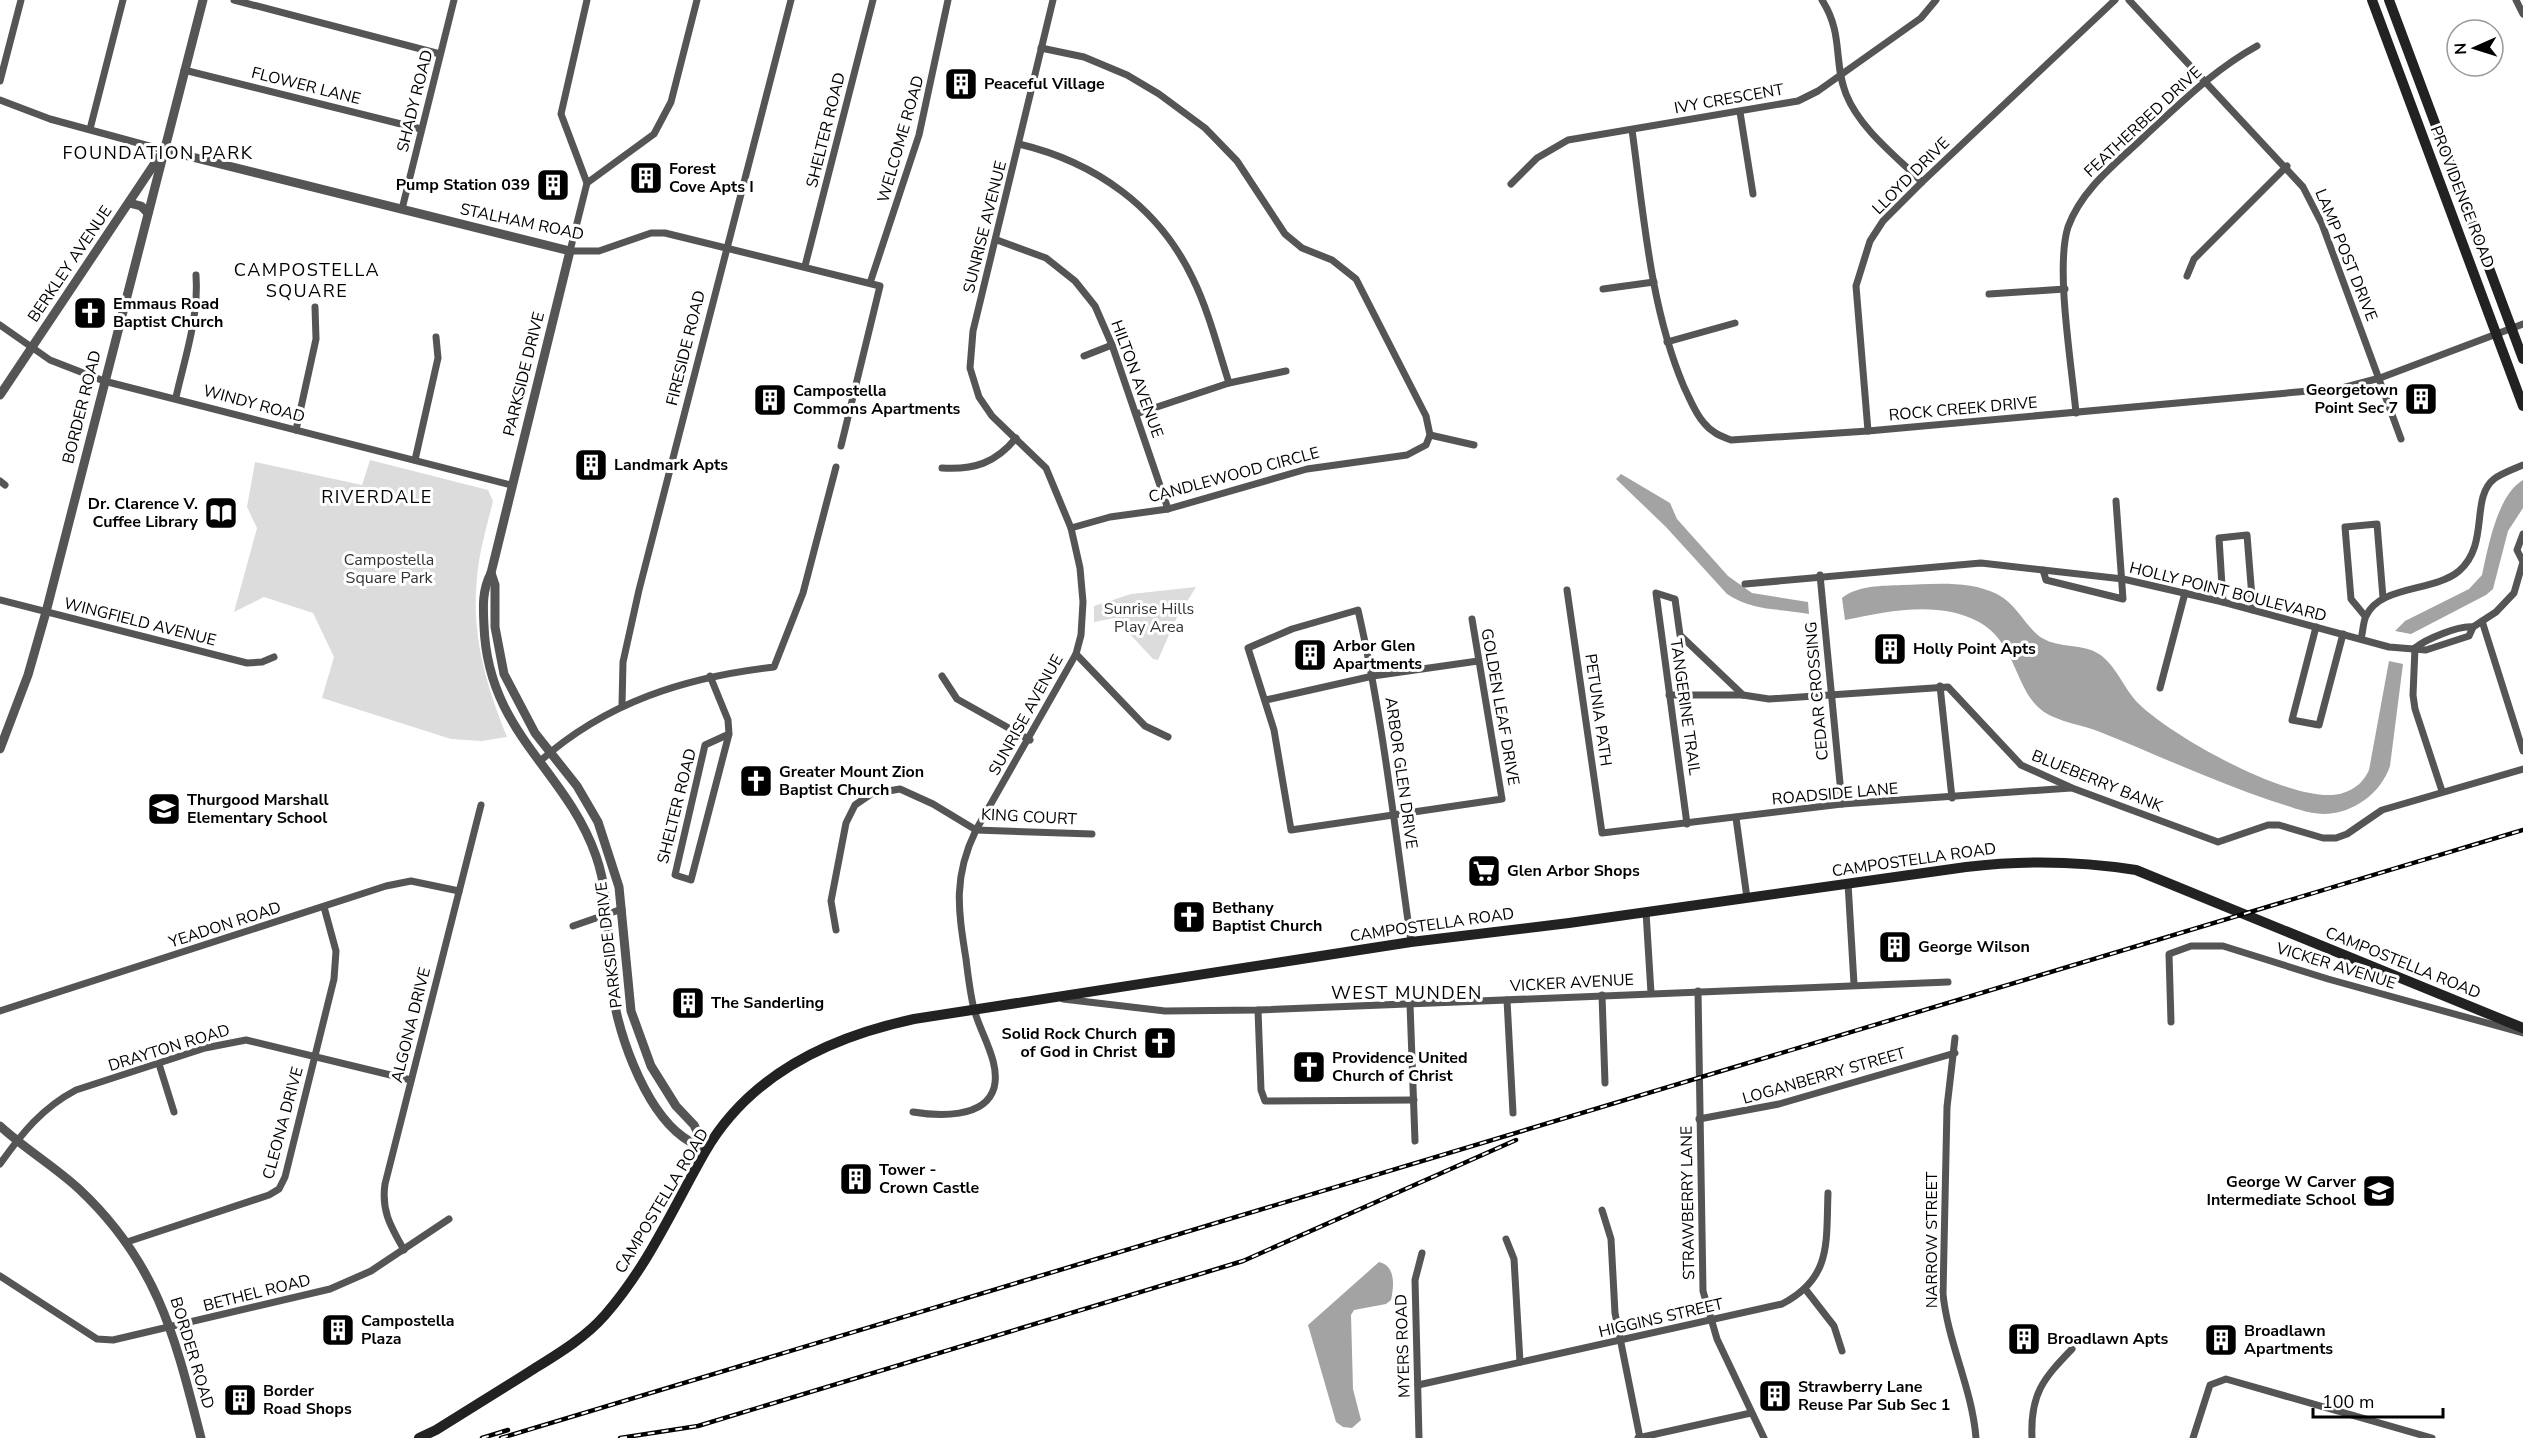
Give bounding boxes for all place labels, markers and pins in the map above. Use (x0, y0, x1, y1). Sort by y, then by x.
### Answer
building icon: Peaceful Village (943, 66, 979, 102)
place label: Peaceful Village (984, 73, 1105, 95)
place label: Forest Cove Apts I (669, 158, 754, 198)
building icon: Forest Cove Apts I (628, 160, 664, 196)
building icon: Pump Station 039 (535, 167, 571, 203)
place label: Pump Station 039 (396, 174, 530, 196)
place label: Emmaus Road Baptist Church (113, 293, 223, 333)
church icon: Emmaus Road Baptist Church (72, 295, 108, 331)
place label: Georgetown Point Sec 7 (2306, 379, 2398, 419)
place label: Campostella Commons Apartments (793, 380, 961, 420)
building icon: Georgetown Point Sec 7 (2403, 381, 2439, 417)
building icon: Campostella Commons Apartments (752, 382, 788, 418)
building icon: Landmark Apts (573, 447, 609, 483)
place label: Landmark Apts (614, 454, 728, 476)
place label: Dr. Clarence V. Cuffee Library (88, 493, 199, 533)
library icon: Dr. Clarence V. Cuffee Library (203, 495, 239, 531)
building icon: Holly Point Apts (1872, 631, 1908, 667)
place label: Arbor Glen Apartments (1333, 635, 1422, 675)
building icon: Arbor Glen Apartments (1292, 637, 1328, 673)
place label: Holly Point Apts (1913, 638, 2036, 660)
place label: Greater Mount Zion Baptist Church (779, 761, 924, 801)
church icon: Greater Mount Zion Baptist Church (738, 763, 774, 799)
place label: Thurgood Marshall Elementary School (187, 789, 329, 829)
school or university icon: Thurgood Marshall Elementary School (146, 791, 182, 827)
supermarket icon: Glen Arbor Shops (1466, 853, 1502, 889)
place label: Glen Arbor Shops (1507, 860, 1640, 882)
place label: Bethany Baptist Church (1212, 897, 1322, 937)
church icon: Bethany Baptist Church (1171, 899, 1207, 935)
building icon: George Wilson (1877, 929, 1913, 965)
place label: George Wilson (1918, 936, 2030, 958)
building icon: The Sanderling (670, 985, 706, 1021)
place label: The Sanderling (711, 992, 824, 1014)
place label: Solid Rock Church of God in Christ (1002, 1023, 1138, 1063)
church icon: Solid Rock Church of God in Christ (1142, 1025, 1178, 1061)
place label: Providence United Church of Christ (1332, 1047, 1468, 1087)
church icon: Providence United Church of Christ (1291, 1049, 1327, 1085)
place label: Tower - Crown Castle (879, 1159, 980, 1199)
building icon: Tower - Crown Castle (838, 1161, 874, 1197)
place label: George W Carver Intermediate School (2206, 1171, 2357, 1211)
school or university icon: George W Carver Intermediate School (2361, 1173, 2397, 1209)
place label: Campostella Plaza (361, 1310, 455, 1350)
building icon: Campostella Plaza (320, 1312, 356, 1348)
place label: Broadlawn Apartments (2244, 1320, 2333, 1360)
building icon: Broadlawn Apts (2006, 1321, 2042, 1357)
building icon: Broadlawn Apartments (2203, 1322, 2239, 1358)
place label: Broadlawn Apts (2047, 1328, 2168, 1350)
place label: Strawberry Lane Reuse Par Sub Sec 1 (1798, 1376, 1950, 1416)
building icon: Strawberry Lane Reuse Par Sub Sec 1 (1757, 1378, 1793, 1414)
place label: Border Road Shops (263, 1380, 352, 1420)
building icon: Border Road Shops (222, 1382, 258, 1418)

